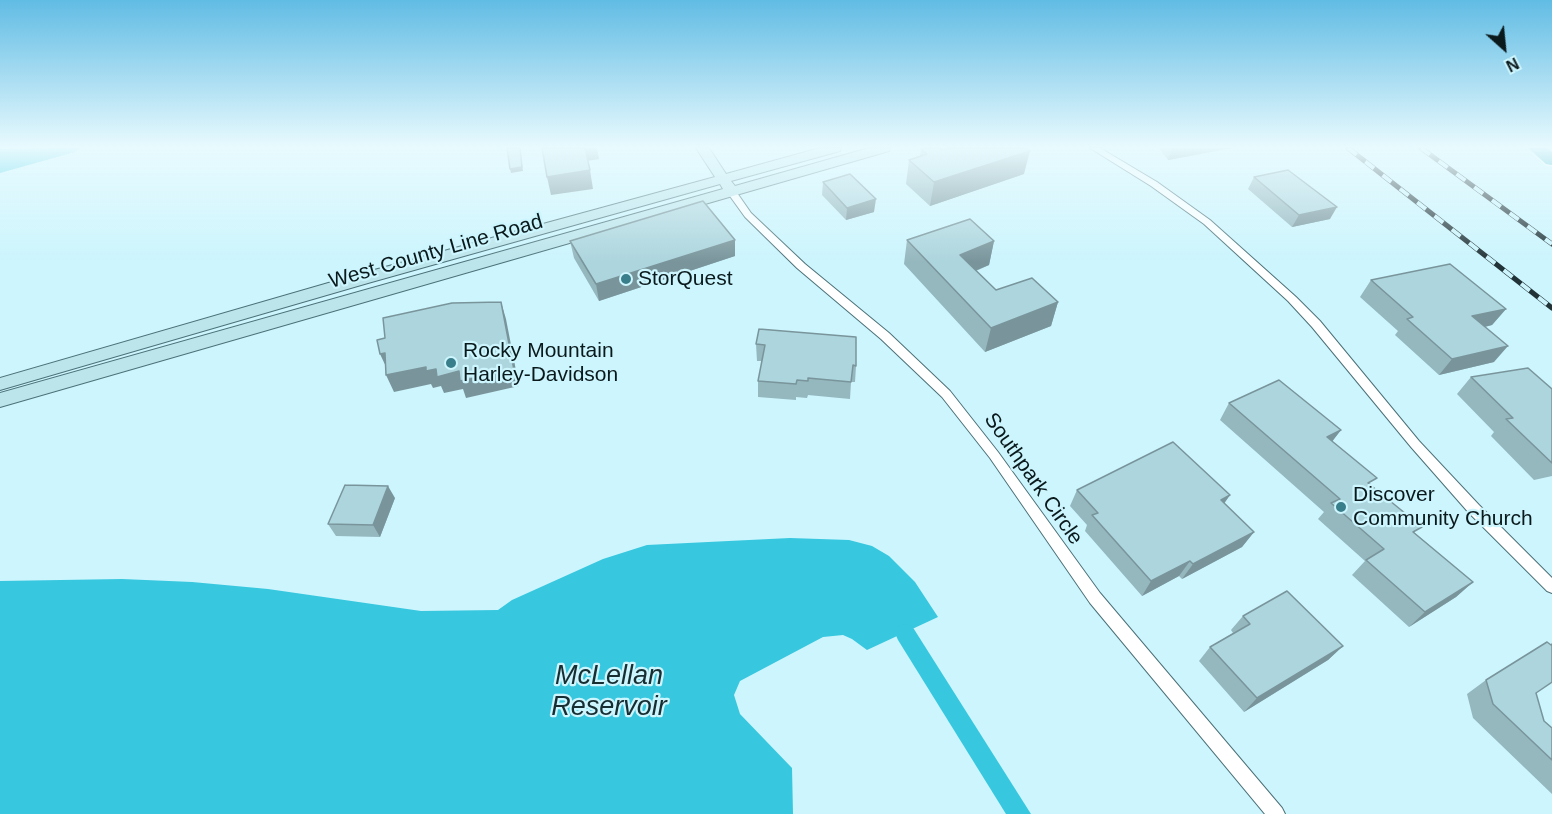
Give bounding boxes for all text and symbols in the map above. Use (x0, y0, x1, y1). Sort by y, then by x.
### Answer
north arrow (1474, 18, 1534, 78)
text: N (1503, 54, 1521, 75)
street label: West County Line Road (326, 209, 546, 295)
place label: StorQuest (638, 266, 733, 292)
marker: StorQuest (619, 272, 633, 286)
place label: Rocky Mountain Harley-Davidson (463, 338, 618, 388)
marker: Rocky Mountain Harley-Davidson (444, 356, 458, 370)
street label: Southpark Circle (978, 408, 1088, 550)
place label: Discover Community Church (1353, 482, 1533, 532)
marker: Discover Community Church (1334, 500, 1348, 514)
water label: McLellan Reservoir (551, 660, 667, 723)

